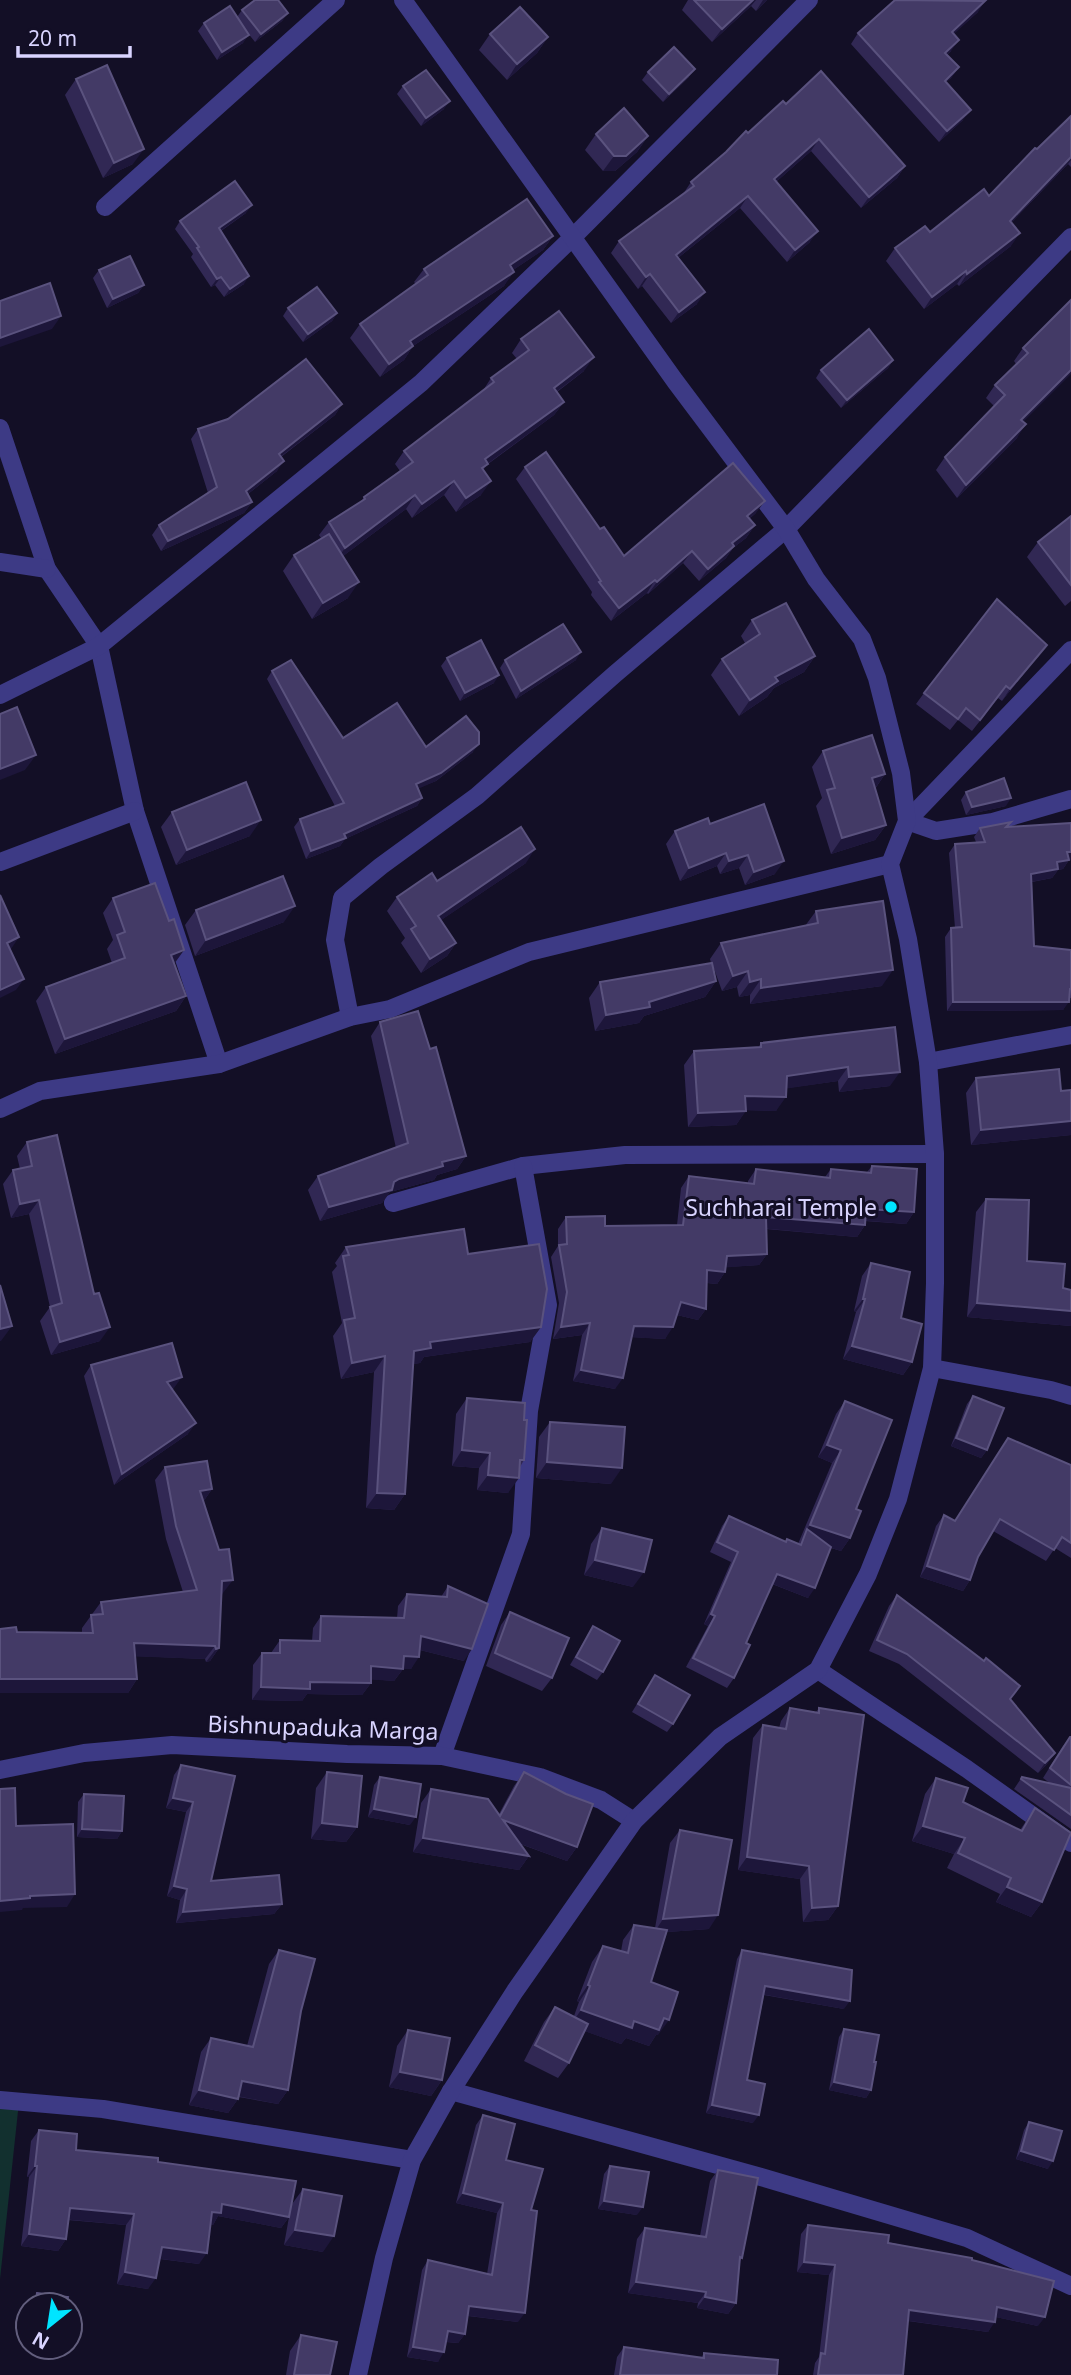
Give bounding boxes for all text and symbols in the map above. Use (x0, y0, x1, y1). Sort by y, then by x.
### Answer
scale bar (18, 14, 130, 58)
text: 20 m (28, 24, 77, 52)
place label: Suchharai Temple (685, 1191, 877, 1223)
marker: Suchharai Temple (883, 1199, 899, 1215)
street label: Bishnupaduka Marga (207, 1707, 439, 1747)
north arrow (14, 2291, 84, 2361)
text: N (27, 2326, 54, 2356)

